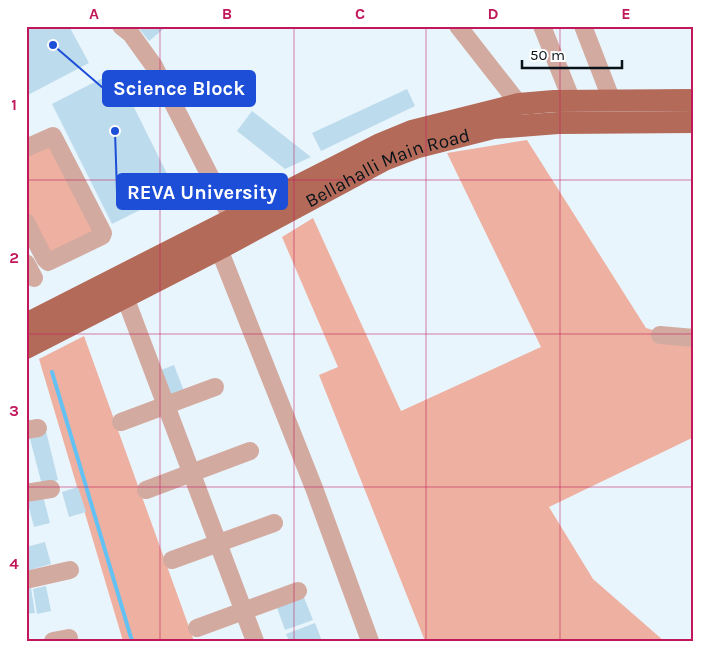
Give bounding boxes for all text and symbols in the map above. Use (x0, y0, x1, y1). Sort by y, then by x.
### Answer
text: A (89, 4, 99, 23)
text: B (222, 4, 232, 23)
text: C (355, 4, 365, 23)
text: D (488, 4, 499, 23)
text: E (621, 4, 631, 23)
scale bar (522, 38, 622, 70)
text: 50 m (530, 46, 565, 64)
callout: Science Block (103, 71, 255, 106)
text: Science Block (113, 77, 245, 100)
text: 1 (11, 95, 17, 114)
street label: Bellahalli Main Road (302, 124, 472, 212)
callout: REVA University (117, 174, 287, 209)
text: REVA University (127, 181, 277, 204)
text: 2 (9, 248, 19, 267)
text: 3 (9, 401, 19, 420)
text: 4 (9, 554, 19, 573)

